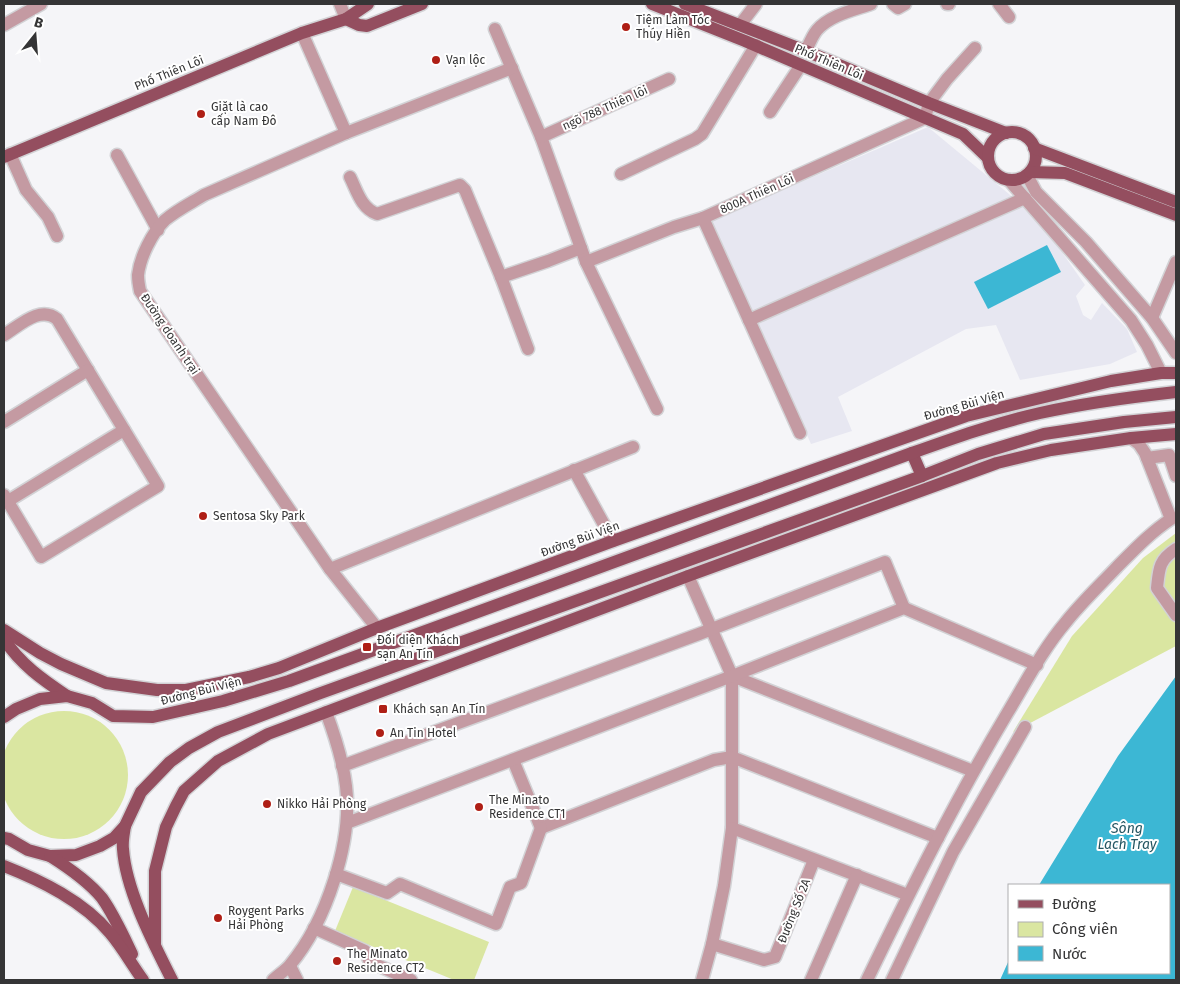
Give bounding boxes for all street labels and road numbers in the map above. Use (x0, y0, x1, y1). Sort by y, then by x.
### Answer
street label: Phố Thiên Lôi (792, 40, 866, 83)
street label: Phố Thiên Lôi (132, 52, 206, 93)
street label: ngõ 788 Thiên lôi (560, 83, 650, 133)
street label: 800A Thiên Lôi (718, 171, 796, 217)
street label: Đường doanh trại (138, 291, 202, 377)
street label: Đường Bùi Viện (922, 387, 1006, 423)
street label: Đường Bùi Viện (539, 518, 621, 560)
street label: Đường Bùi Viện (159, 674, 243, 708)
street label: Đường Số 2A (774, 876, 813, 945)

